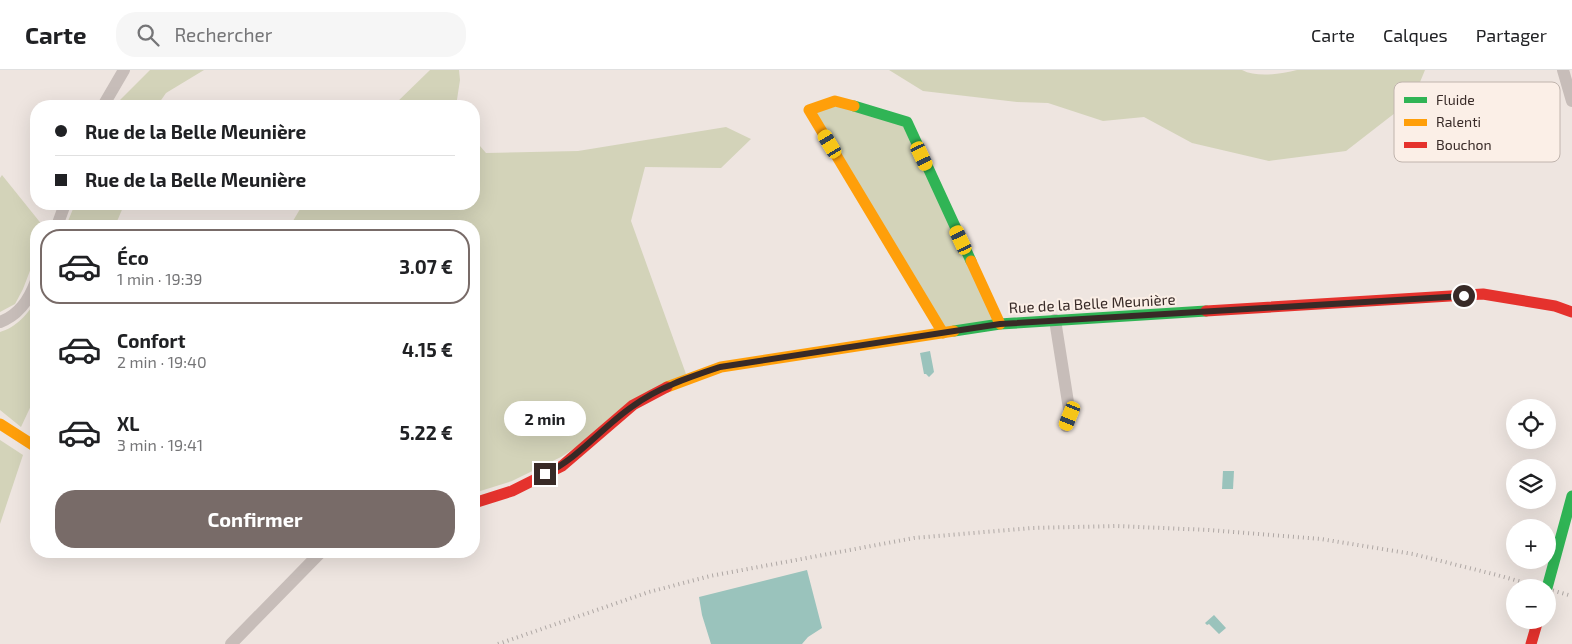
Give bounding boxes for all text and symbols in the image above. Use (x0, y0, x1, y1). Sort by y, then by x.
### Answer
search box (116, 12, 466, 57)
text: Carte (25, 20, 86, 49)
icon: search (134, 21, 162, 49)
text: Rechercher (174, 23, 272, 46)
text: Carte (1311, 24, 1355, 46)
text: Calques (1383, 24, 1448, 46)
text: Partager (1476, 24, 1547, 46)
legend (1394, 82, 1560, 162)
text: Fluide (1436, 91, 1475, 108)
text: Ralenti (1436, 113, 1481, 130)
text: Rue de la Belle Meunière (85, 120, 306, 143)
car (815, 127, 844, 161)
text: Bouchon (1436, 136, 1492, 153)
car (908, 139, 935, 173)
text: Rue de la Belle Meunière (85, 168, 306, 191)
car (947, 223, 974, 257)
icon: car (57, 244, 102, 289)
text: Éco (117, 246, 149, 269)
text: 3.07 € (399, 255, 453, 278)
text: 1 min · 19:39 (117, 269, 202, 288)
route start (1453, 285, 1475, 307)
street label: Rue de la Belle Meunière (1008, 290, 1176, 316)
icon: car (57, 327, 102, 372)
text: Confort (117, 329, 185, 352)
text: 4.15 € (402, 338, 453, 361)
text: 2 min · 19:40 (117, 352, 207, 371)
car (1057, 399, 1082, 433)
map controls (1506, 399, 1556, 629)
button: locate (1506, 399, 1556, 449)
callout: 2 min (504, 402, 586, 436)
text: 2 min (525, 409, 565, 428)
icon: car (57, 410, 102, 455)
text: XL (117, 412, 139, 435)
text: 5.22 € (399, 421, 453, 444)
text: 3 min · 19:41 (117, 435, 203, 454)
button: layers (1506, 459, 1556, 509)
route end (534, 463, 556, 485)
button: Confirmer (55, 490, 455, 548)
button: + (1506, 519, 1556, 569)
button: − (1506, 579, 1556, 629)

